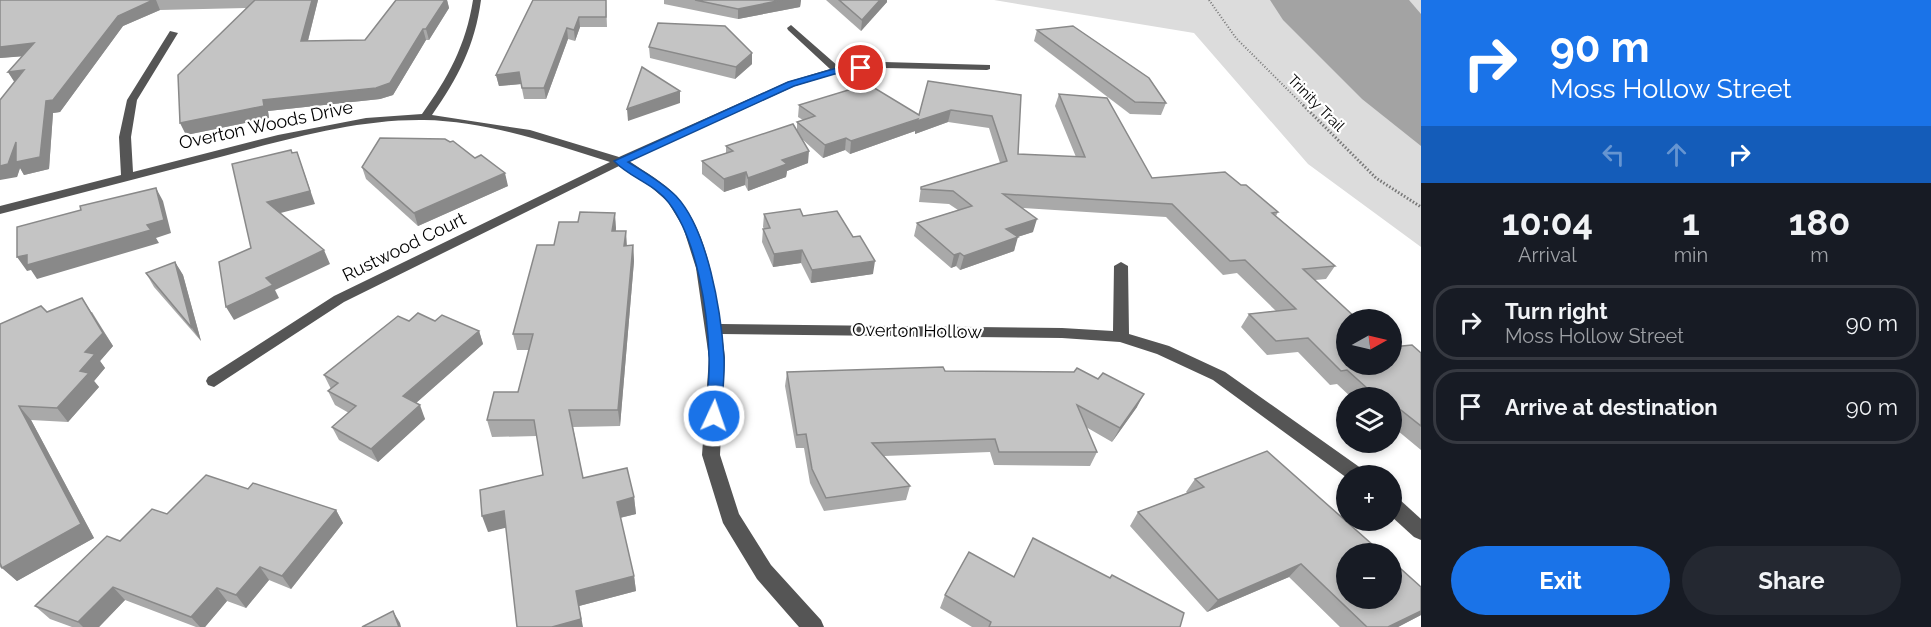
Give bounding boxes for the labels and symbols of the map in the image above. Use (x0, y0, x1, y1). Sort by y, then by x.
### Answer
pin (835, 42, 886, 93)
street label: Trinity Trail (1284, 71, 1349, 136)
street label: Overton Woods Drive (177, 96, 355, 153)
street label: Rustwood Court (339, 208, 469, 285)
north arrow (1336, 309, 1402, 375)
street label: Overton Hollow (852, 319, 983, 342)
position arrow (682, 384, 746, 448)

